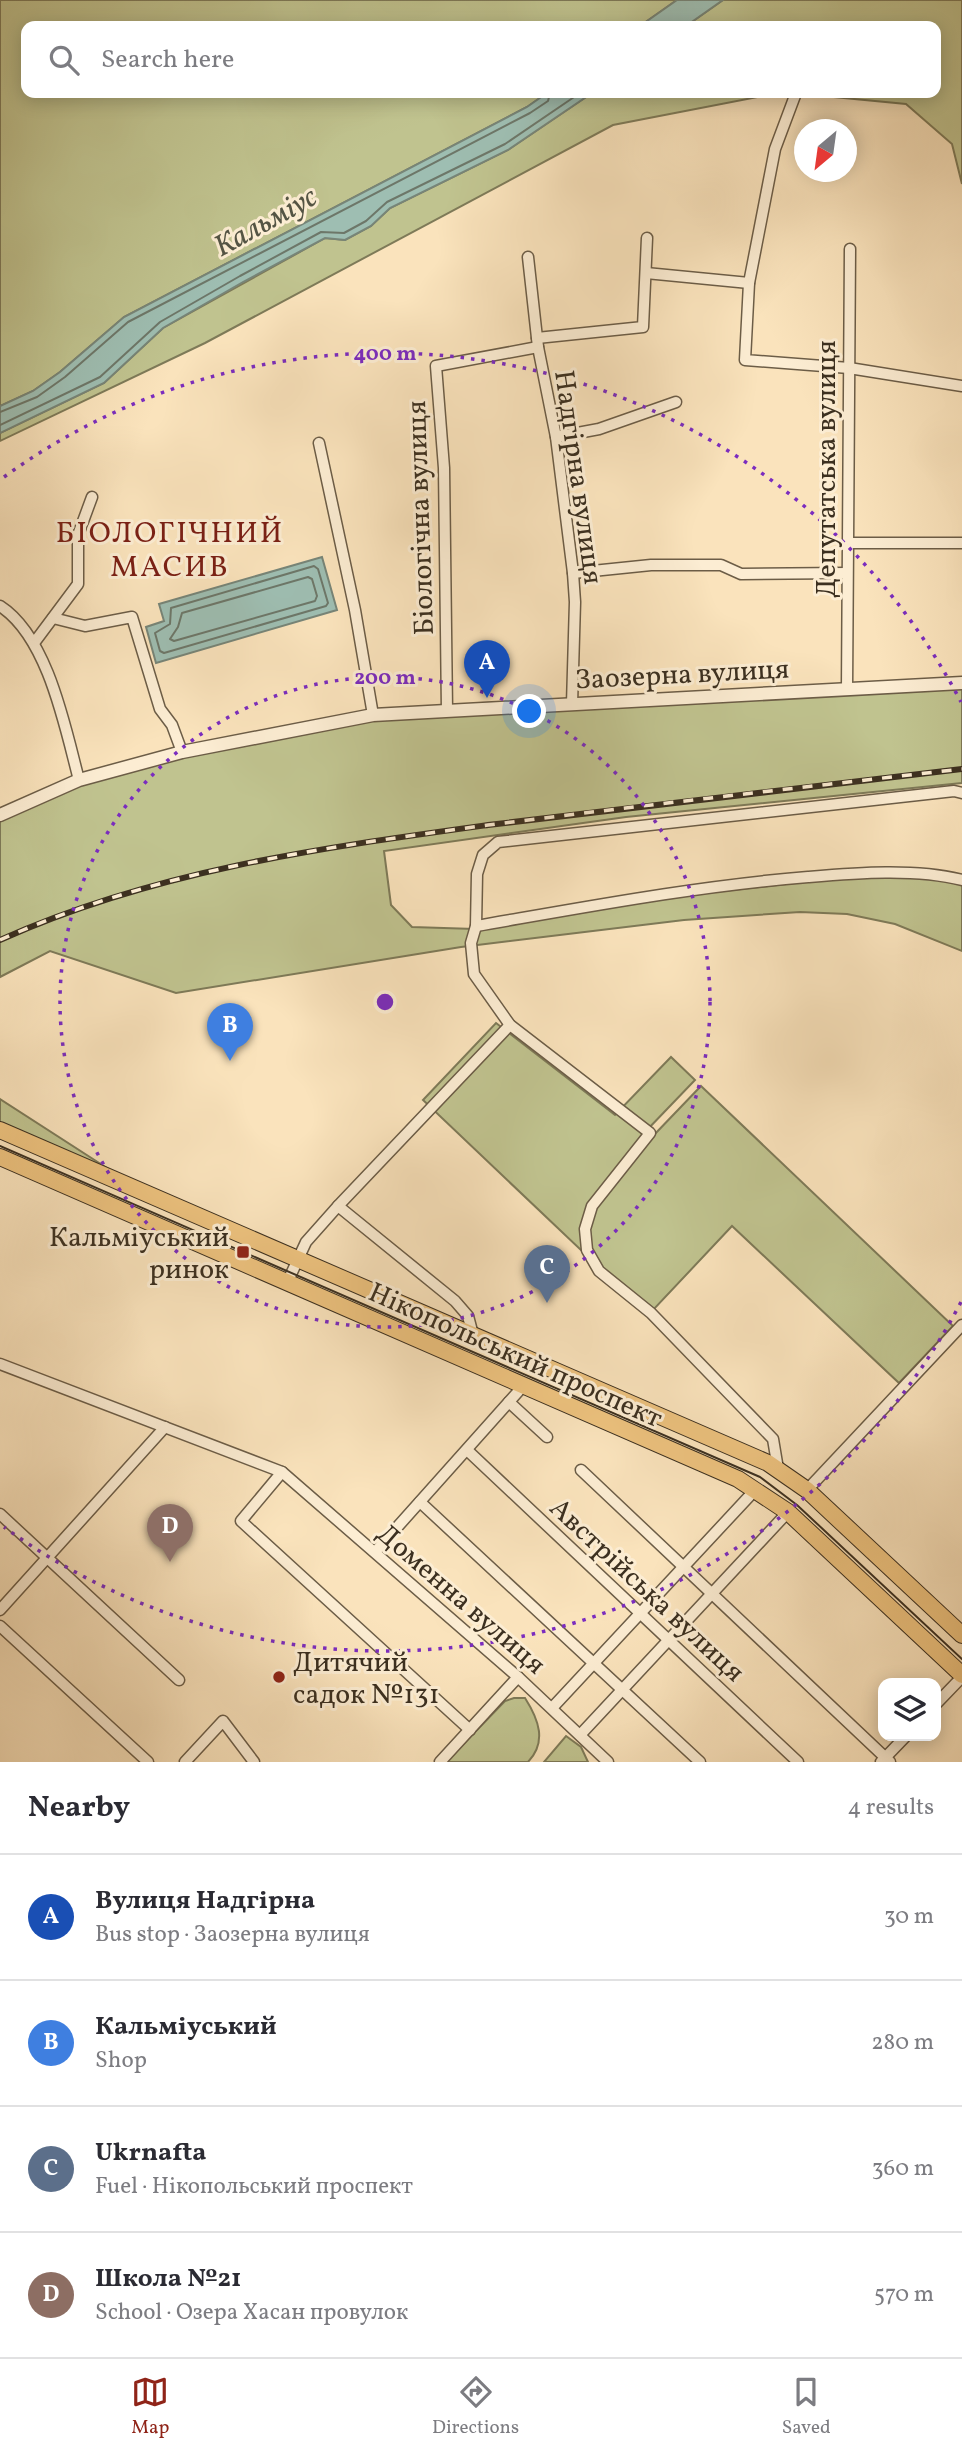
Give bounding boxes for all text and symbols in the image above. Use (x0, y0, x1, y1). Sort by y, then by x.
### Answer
search box (21, 21, 941, 98)
icon: search (45, 41, 83, 79)
text: Search here (101, 42, 234, 78)
north arrow (794, 119, 857, 182)
water label: Кальміус (207, 177, 325, 268)
text: 400 m (354, 340, 416, 369)
street label: Депутатська вулиця (808, 340, 847, 598)
street label: Надгірна вулиця (543, 368, 612, 587)
street label: Біологічна вулиця (398, 400, 445, 636)
district label: БІОЛОГІЧНИЙ МАСИВ (56, 513, 284, 589)
pin: A (464, 640, 510, 698)
street label: Заозерна вулиця (574, 650, 790, 701)
text: 200 m (354, 664, 416, 693)
your location (512, 694, 546, 728)
centre of rings (373, 990, 397, 1014)
pin: B (207, 1003, 253, 1061)
place label: Кальміуський ринок (49, 1219, 229, 1290)
marker: Кальміуський ринок (235, 1244, 251, 1260)
pin: C (524, 1245, 570, 1303)
street label: Нікопольський проспект (362, 1274, 668, 1439)
street label: Австрійська вулиця (540, 1490, 753, 1692)
pin: D (147, 1504, 193, 1562)
street label: Доменна вулиця (367, 1515, 553, 1684)
place label: Дитячий садок №131 (293, 1644, 440, 1715)
marker: Дитячий садок №131 (271, 1669, 287, 1685)
map controls (878, 1678, 941, 1741)
button: layers (878, 1678, 941, 1741)
text: Nearby (28, 1787, 130, 1829)
text: 4 results (848, 1792, 934, 1824)
text: Вулиця Надгірна (95, 1883, 315, 1919)
text: A (43, 1901, 59, 1933)
text: 30 m (884, 1901, 934, 1933)
text: Bus stop · Заозерна вулиця (95, 1919, 370, 1951)
text: Кальміуський (95, 2009, 277, 2045)
text: B (43, 2027, 59, 2059)
text: 280 m (871, 2027, 934, 2059)
text: Shop (95, 2045, 147, 2077)
text: Ukrnafta (95, 2135, 206, 2171)
text: C (44, 2153, 58, 2185)
text: 360 m (872, 2153, 934, 2185)
text: Fuel · Нікопольський проспект (95, 2171, 413, 2203)
text: Школа №21 (95, 2261, 242, 2297)
text: D (43, 2279, 59, 2311)
text: 570 m (874, 2279, 934, 2311)
text: School · Озера Хасан провулок (95, 2297, 408, 2329)
tab: Map (131, 2373, 169, 2441)
tab: Directions (432, 2373, 519, 2441)
tab: Saved (782, 2373, 831, 2441)

